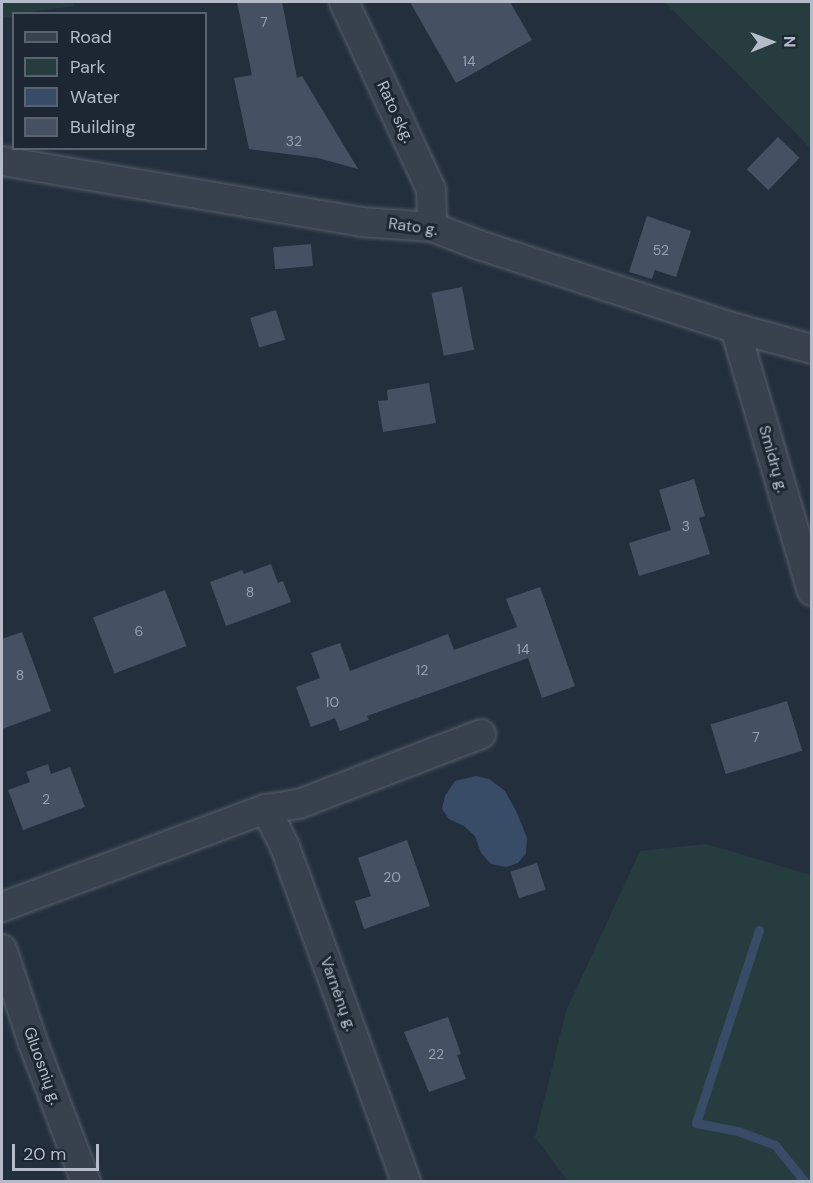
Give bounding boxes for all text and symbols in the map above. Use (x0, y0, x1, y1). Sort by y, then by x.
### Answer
legend (12, 12, 207, 150)
north arrow (741, 12, 801, 72)
house number: 7 (260, 14, 268, 30)
text: Road (70, 25, 112, 49)
text: N (779, 36, 800, 48)
house number: 14 (463, 53, 475, 69)
text: Park (70, 55, 106, 79)
street label: Rato skg. (372, 78, 418, 146)
text: Water (70, 85, 120, 109)
text: Building (70, 115, 135, 139)
house number: 32 (286, 133, 302, 149)
street label: Rato g. (387, 214, 439, 240)
house number: 52 (653, 242, 669, 258)
street label: Smidrų g. (754, 423, 792, 495)
house number: 3 (682, 518, 690, 534)
house number: 8 (246, 584, 254, 600)
house number: 6 (135, 623, 143, 639)
house number: 14 (517, 641, 529, 657)
house number: 12 (416, 662, 428, 678)
house number: 8 (16, 667, 24, 683)
house number: 10 (325, 694, 339, 710)
house number: 7 (752, 729, 760, 745)
house number: 2 (42, 791, 50, 807)
house number: 20 (383, 869, 401, 885)
street label: Varnėnų g. (316, 954, 360, 1034)
street label: Gluosnių g. (19, 1025, 65, 1107)
house number: 22 (428, 1046, 444, 1062)
scale bar (15, 1132, 102, 1170)
text: 20 m (23, 1142, 66, 1166)

